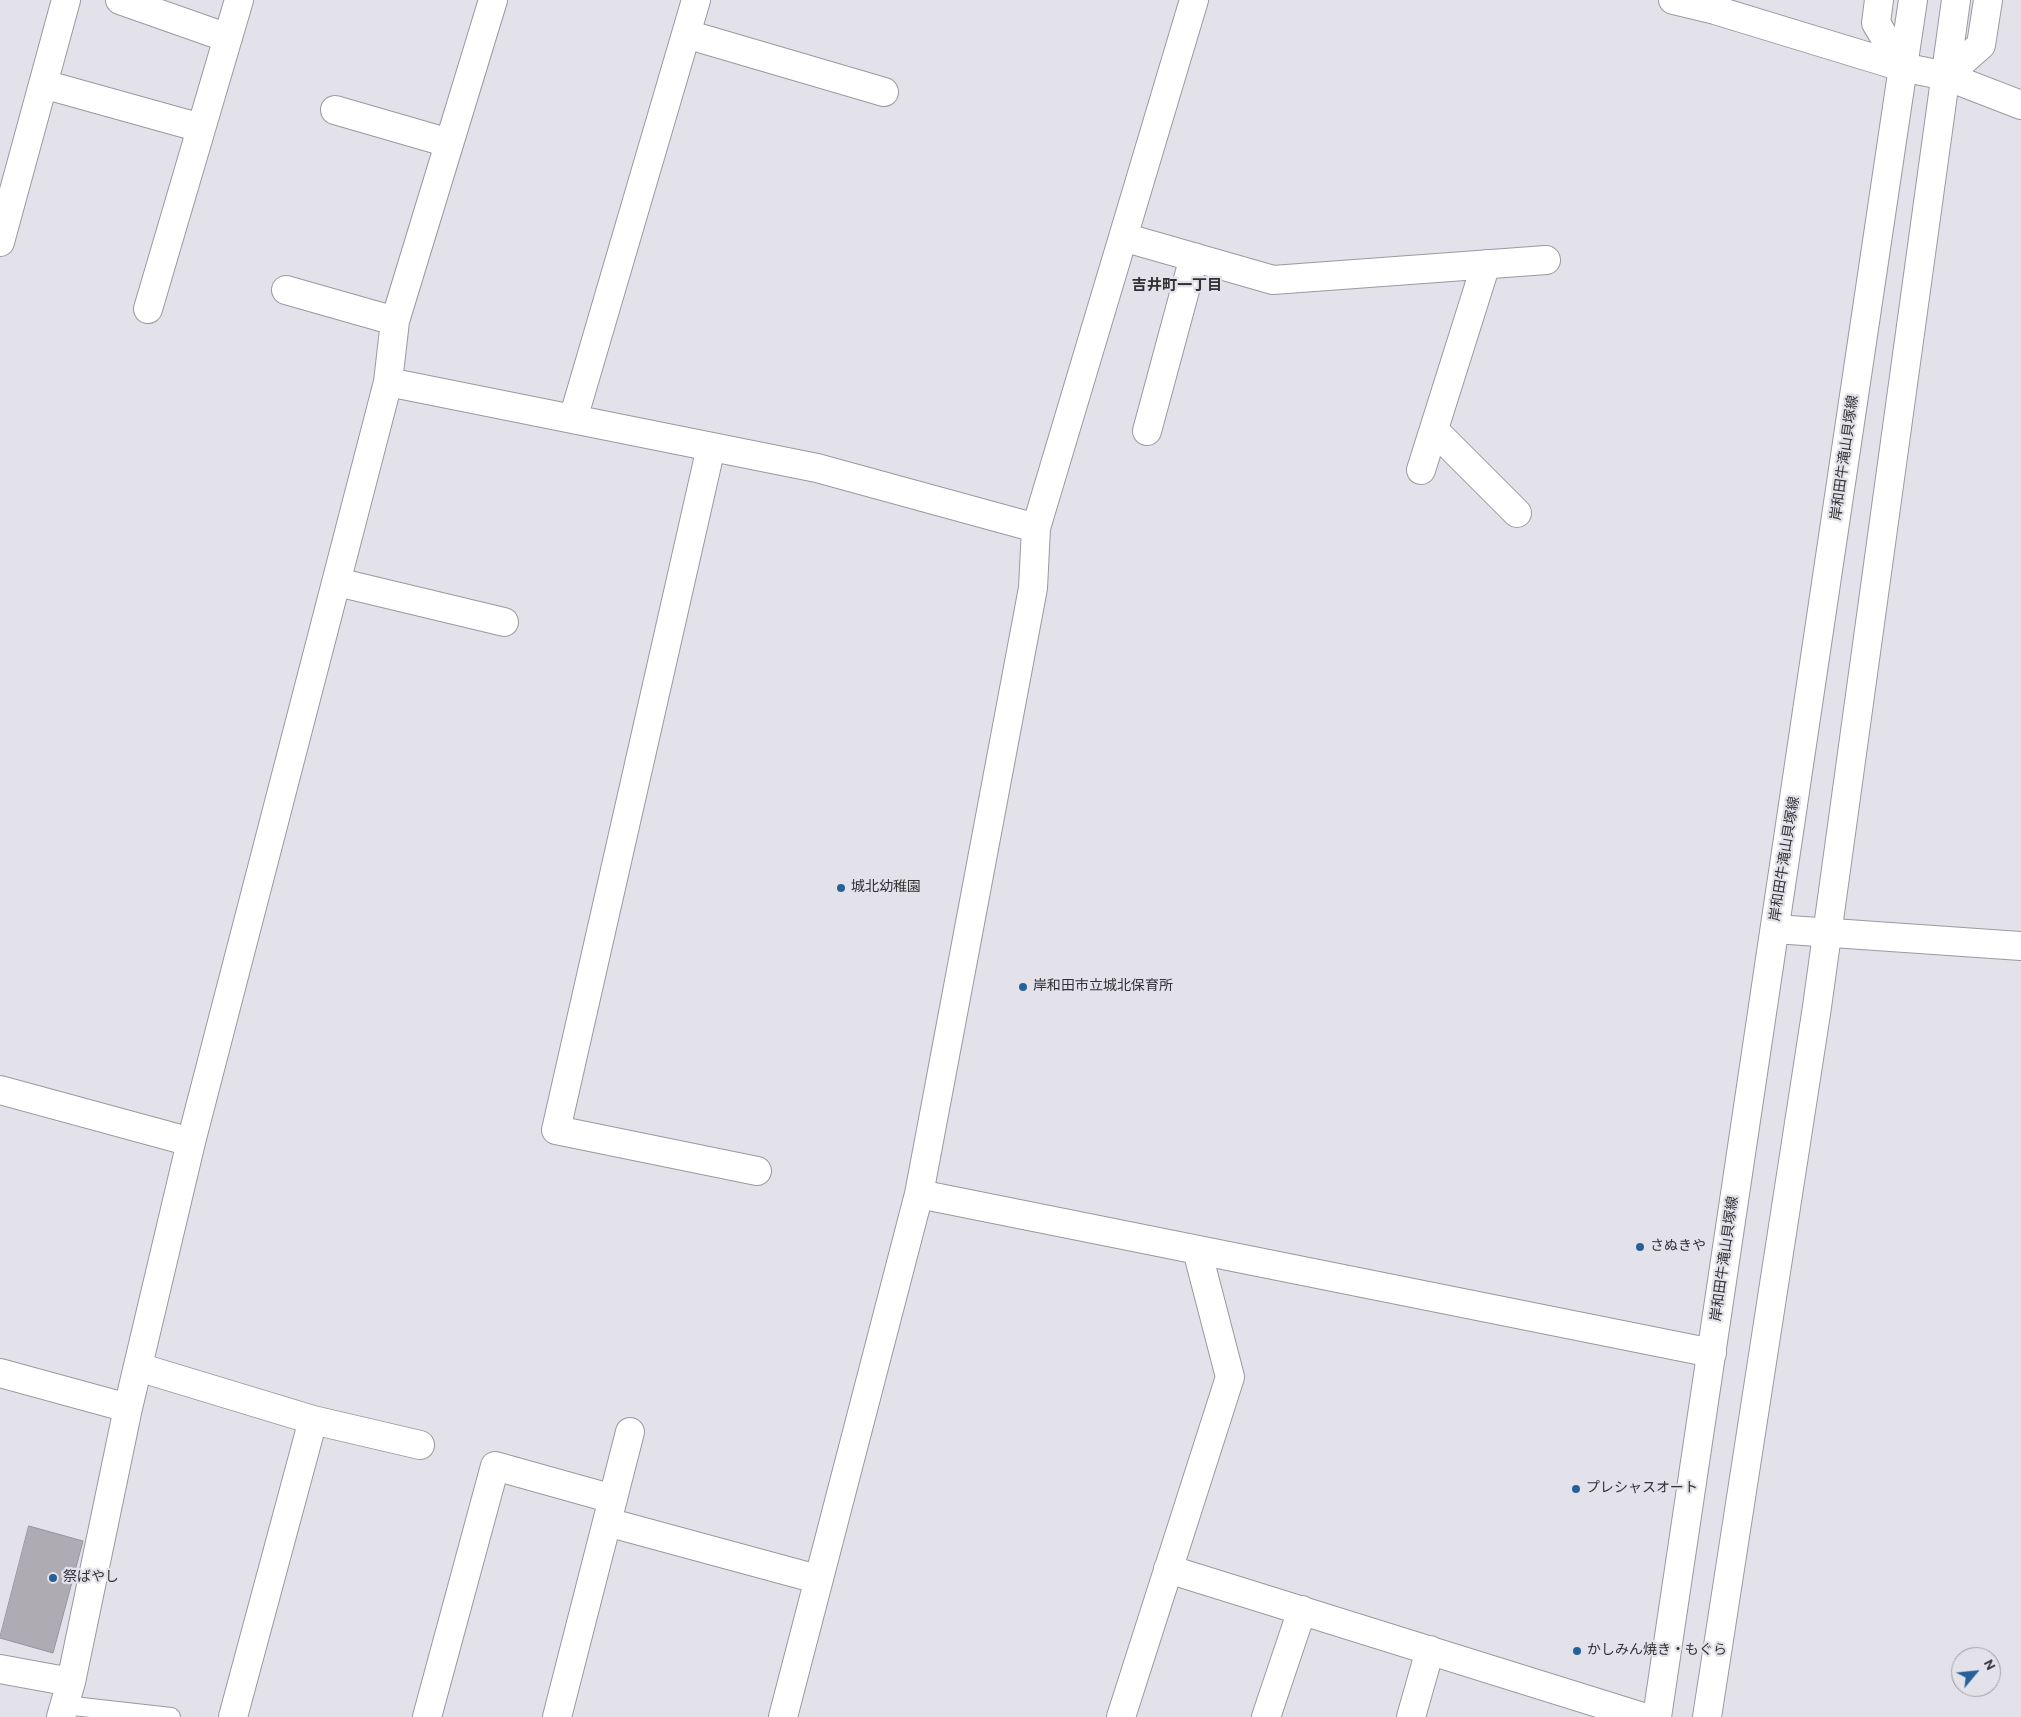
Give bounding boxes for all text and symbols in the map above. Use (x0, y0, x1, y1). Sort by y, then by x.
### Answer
district label: 吉井町一丁目 (1132, 278, 1222, 296)
street label: 岸和田牛滝山貝塚線 (1829, 394, 1863, 522)
street label: 岸和田牛滝山貝塚線 (1768, 795, 1804, 923)
place label: 城北幼稚園 (851, 880, 921, 896)
marker: 城北幼稚園 (835, 882, 847, 894)
place label: 岸和田市立城北保育所 (1033, 979, 1173, 995)
marker: 岸和田市立城北保育所 (1017, 981, 1029, 993)
street label: 岸和田牛滝山貝塚線 (1709, 1195, 1743, 1323)
place label: さぬきや (1650, 1239, 1706, 1255)
marker: さぬきや (1634, 1241, 1646, 1253)
place label: プレシャスオート (1586, 1481, 1698, 1497)
marker: プレシャスオート (1570, 1483, 1582, 1495)
place label: 祭ばやし (63, 1570, 119, 1586)
marker: 祭ばやし (47, 1572, 59, 1584)
place label: かしみん焼き・もぐら (1587, 1643, 1727, 1659)
marker: かしみん焼き・もぐら (1571, 1645, 1583, 1657)
north arrow (1951, 1647, 2001, 1697)
text: N (1979, 1657, 1999, 1674)

